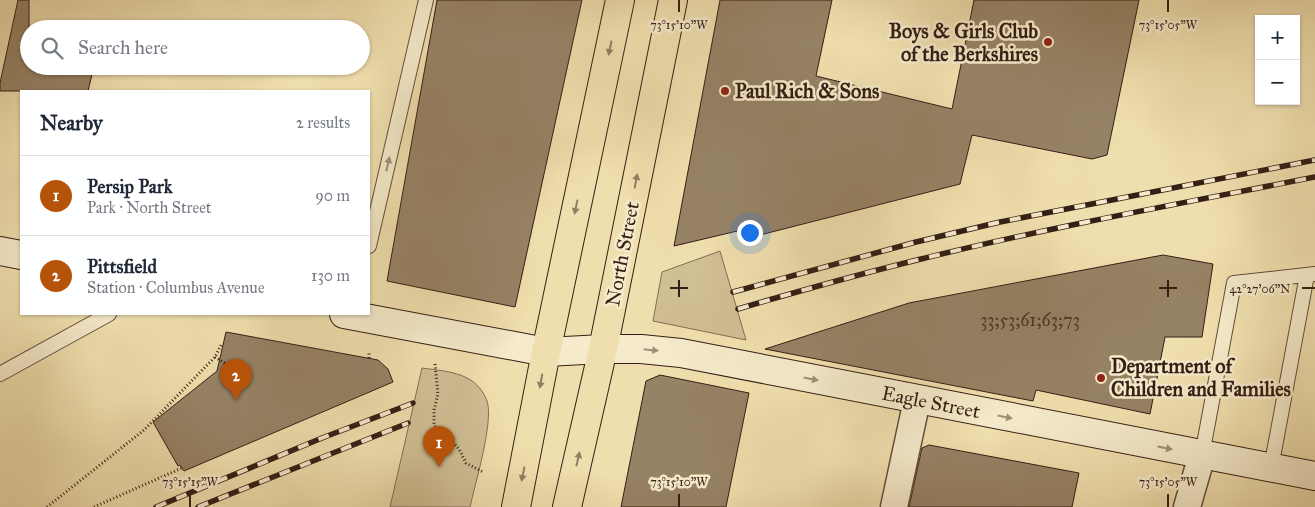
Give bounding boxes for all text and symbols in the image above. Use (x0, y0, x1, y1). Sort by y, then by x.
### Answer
map controls (1255, 15, 1300, 105)
button: + (1255, 15, 1300, 60)
text: 73°15'10"W (650, 18, 708, 32)
text: 73°15'05"W (1139, 18, 1198, 32)
place label: Boys & Girls Club of the Berkshires (889, 19, 1039, 66)
search box (20, 20, 370, 75)
icon: search (38, 34, 66, 62)
text: Search here (78, 36, 168, 59)
marker: Boys & Girls Club of the Berkshires (1042, 36, 1054, 48)
one-way arrow (606, 40, 614, 55)
button: − (1255, 60, 1300, 105)
place label: Paul Rich & Sons (735, 79, 880, 103)
marker: Paul Rich & Sons (719, 85, 731, 97)
text: Nearby (40, 110, 103, 136)
text: 2 results (296, 113, 350, 132)
one-way arrow (384, 157, 392, 172)
one-way arrow (633, 172, 641, 188)
text: Persip Park (87, 175, 173, 198)
text: 1 (53, 186, 59, 205)
text: 90 m (315, 186, 350, 205)
text: Park · North Street (87, 198, 211, 217)
one-way arrow (572, 199, 580, 215)
street label: North Street (600, 199, 644, 309)
your location (737, 220, 763, 246)
text: Pittsfield (87, 255, 157, 278)
text: 2 (52, 266, 60, 285)
text: 130 m (311, 266, 350, 285)
text: Station · Columbus Avenue (87, 278, 265, 297)
text: 42°27'06"N (1230, 282, 1290, 296)
house number: 33;53;61;63;73 (980, 309, 1080, 331)
one-way arrow (644, 346, 660, 354)
place label: Department of Children and Families (1111, 354, 1292, 401)
pin: 2 (220, 359, 252, 400)
marker: Department of Children and Families (1095, 372, 1107, 384)
one-way arrow (536, 373, 544, 389)
one-way arrow (804, 375, 819, 383)
street label: Eagle Street (880, 381, 982, 424)
one-way arrow (997, 413, 1013, 421)
pin: 1 (423, 426, 455, 467)
one-way arrow (1157, 444, 1173, 452)
one-way arrow (574, 452, 582, 467)
one-way arrow (518, 466, 526, 482)
text: 73°15'15"W (162, 475, 219, 489)
text: 73°15'10"W (650, 475, 708, 489)
text: 73°15'05"W (1139, 475, 1198, 489)

